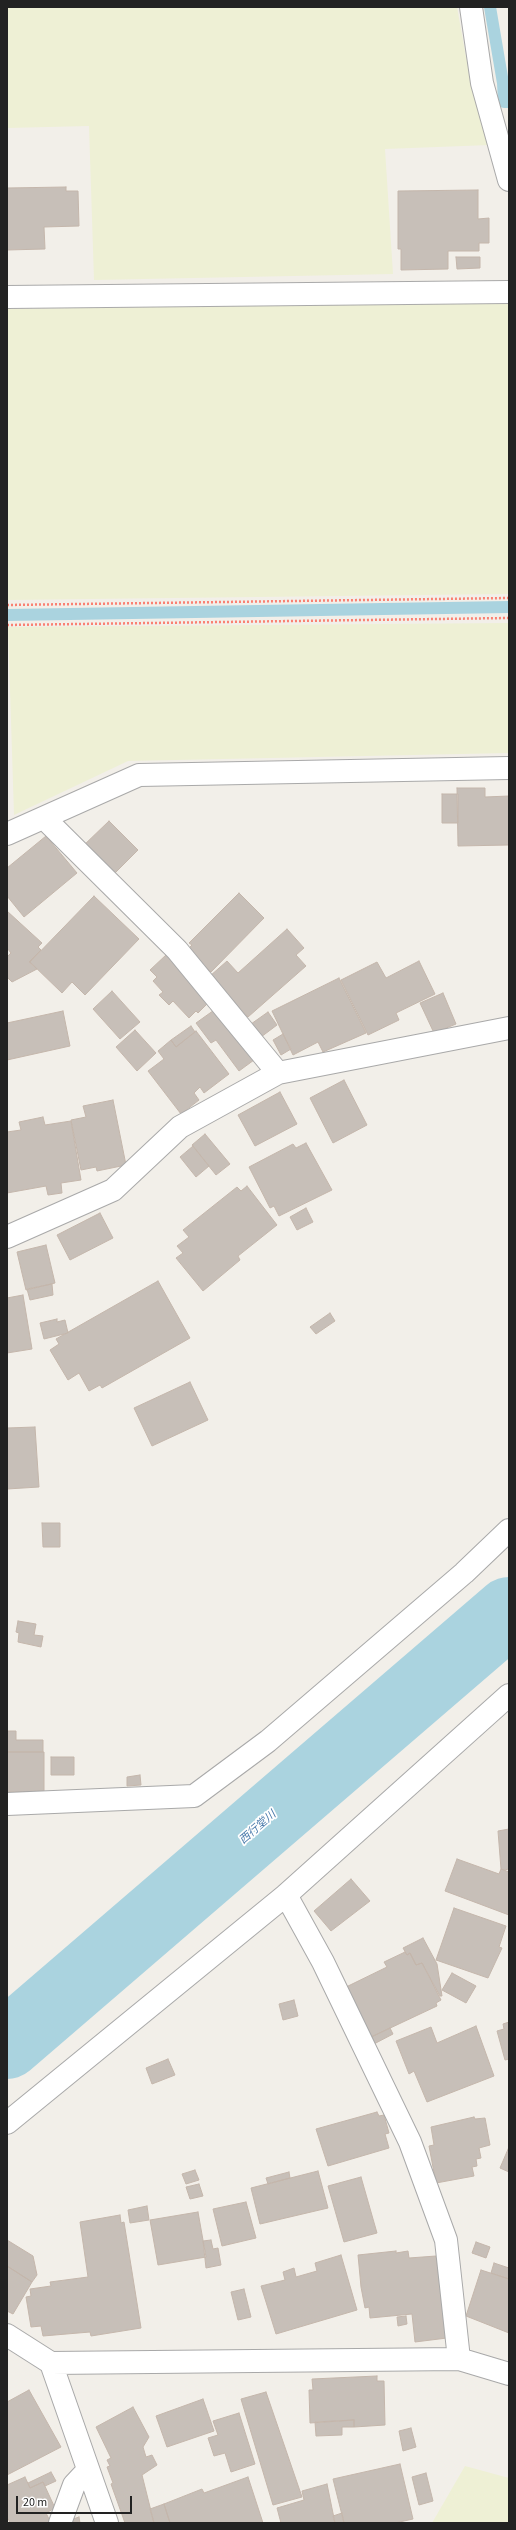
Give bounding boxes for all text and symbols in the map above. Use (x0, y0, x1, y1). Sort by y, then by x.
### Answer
water label: 西行堂川 (237, 1809, 279, 1847)
scale bar (18, 2488, 134, 2514)
text: 20 m (23, 2494, 47, 2511)

